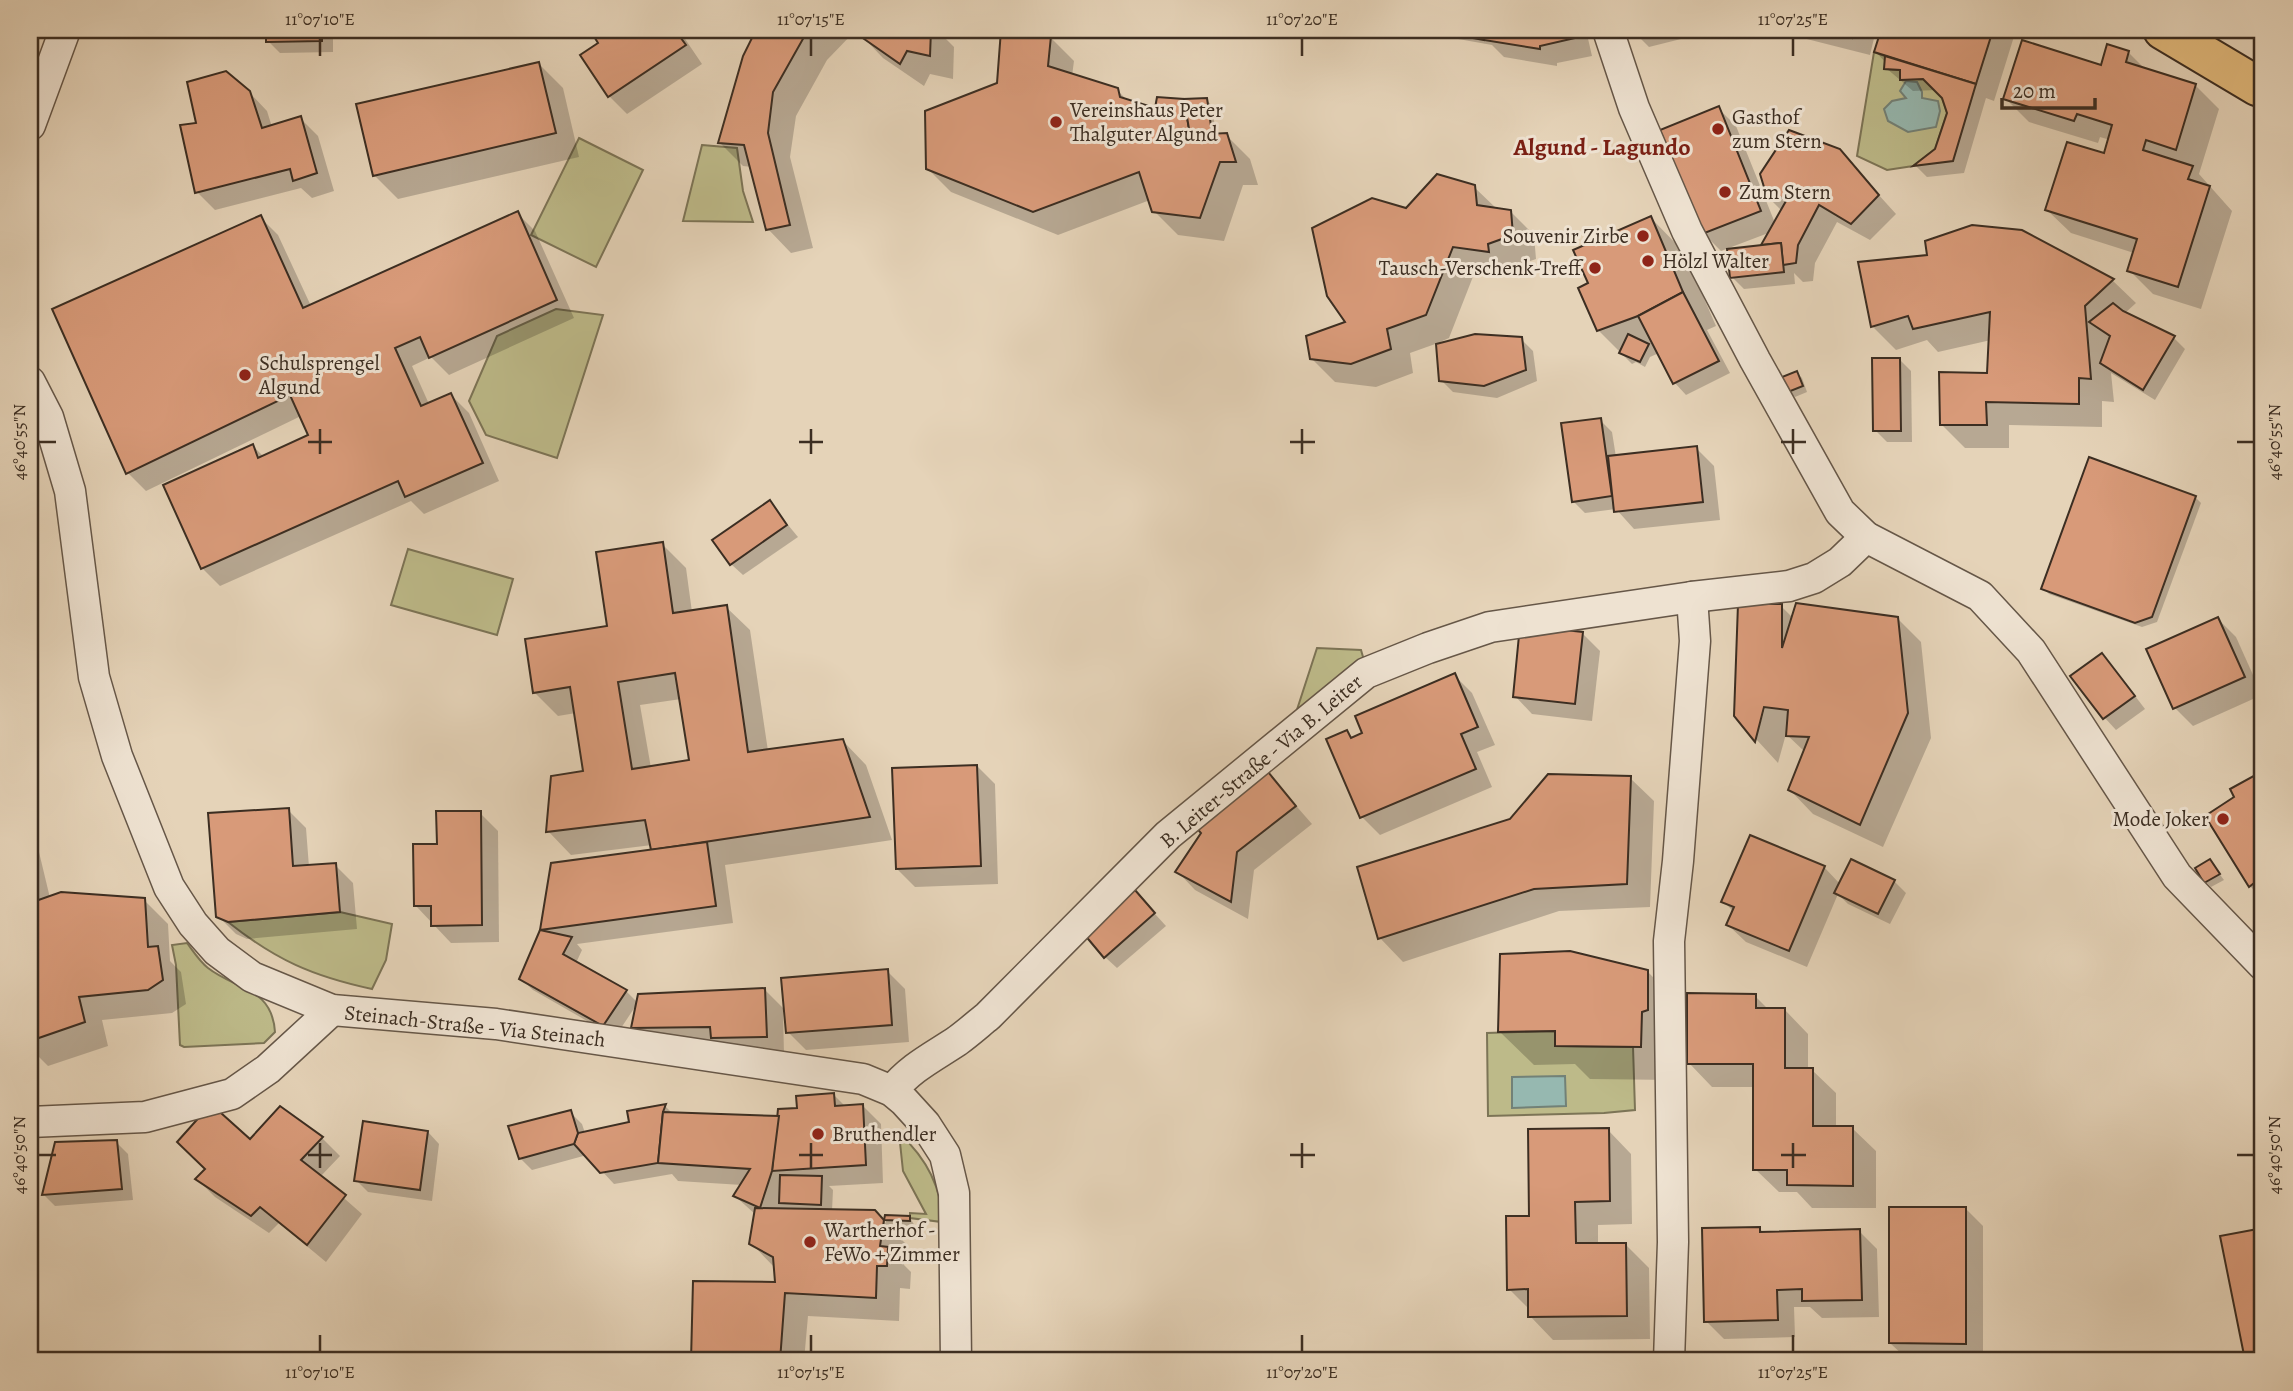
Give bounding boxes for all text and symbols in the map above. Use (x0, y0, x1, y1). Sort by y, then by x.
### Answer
text: 11°07'10"E (285, 7, 355, 31)
text: 11°07'15"E (777, 7, 845, 31)
text: 11°07'20"E (1266, 7, 1338, 31)
text: 11°07'25"E (1758, 7, 1828, 31)
scale bar (2002, 66, 2095, 110)
text: 20 m (2013, 77, 2056, 105)
place label: Vereinshaus Peter Thalguter Algund (1069, 96, 1223, 148)
place label: Gasthof zum Stern (1732, 103, 1822, 155)
marker: Vereinshaus Peter Thalguter Algund (1048, 114, 1064, 130)
marker: Gasthof zum Stern (1710, 121, 1726, 137)
district label: Algund - Lagundo (1512, 131, 1691, 163)
place label: Zum Stern (1739, 178, 1831, 206)
marker: Zum Stern (1717, 184, 1733, 200)
place label: Souvenir Zirbe (1502, 222, 1629, 250)
marker: Souvenir Zirbe (1635, 228, 1651, 244)
place label: Hölzl Walter (1662, 247, 1769, 275)
marker: Hölzl Walter (1640, 253, 1656, 269)
place label: Tausch-Verschenk-Treff (1379, 254, 1584, 282)
marker: Tausch-Verschenk-Treff (1587, 260, 1603, 276)
place label: Schulsprengel Algund (258, 349, 380, 401)
marker: Schulsprengel Algund (237, 367, 253, 383)
text: 46°40'55"N (7, 404, 31, 480)
text: 46°40'55"N (2262, 404, 2286, 480)
street label: B. Leiter-Straße - Via B. Leiter (1154, 668, 1368, 854)
place label: Mode Joker (2112, 805, 2209, 833)
marker: Mode Joker (2215, 811, 2231, 827)
street label: Steinach-Straße - Via Steinach (343, 998, 607, 1054)
text: 46°40'50"N (7, 1116, 31, 1194)
text: 46°40'50"N (2262, 1116, 2286, 1194)
place label: Bruthendler (832, 1120, 937, 1148)
marker: Bruthendler (810, 1126, 826, 1142)
place label: Wartherhof - FeWo + Zimmer (823, 1216, 960, 1268)
marker: Wartherhof - FeWo + Zimmer (802, 1234, 818, 1250)
text: 11°07'10"E (285, 1360, 355, 1384)
text: 11°07'15"E (777, 1360, 845, 1384)
text: 11°07'20"E (1266, 1360, 1338, 1384)
text: 11°07'25"E (1758, 1360, 1828, 1384)

